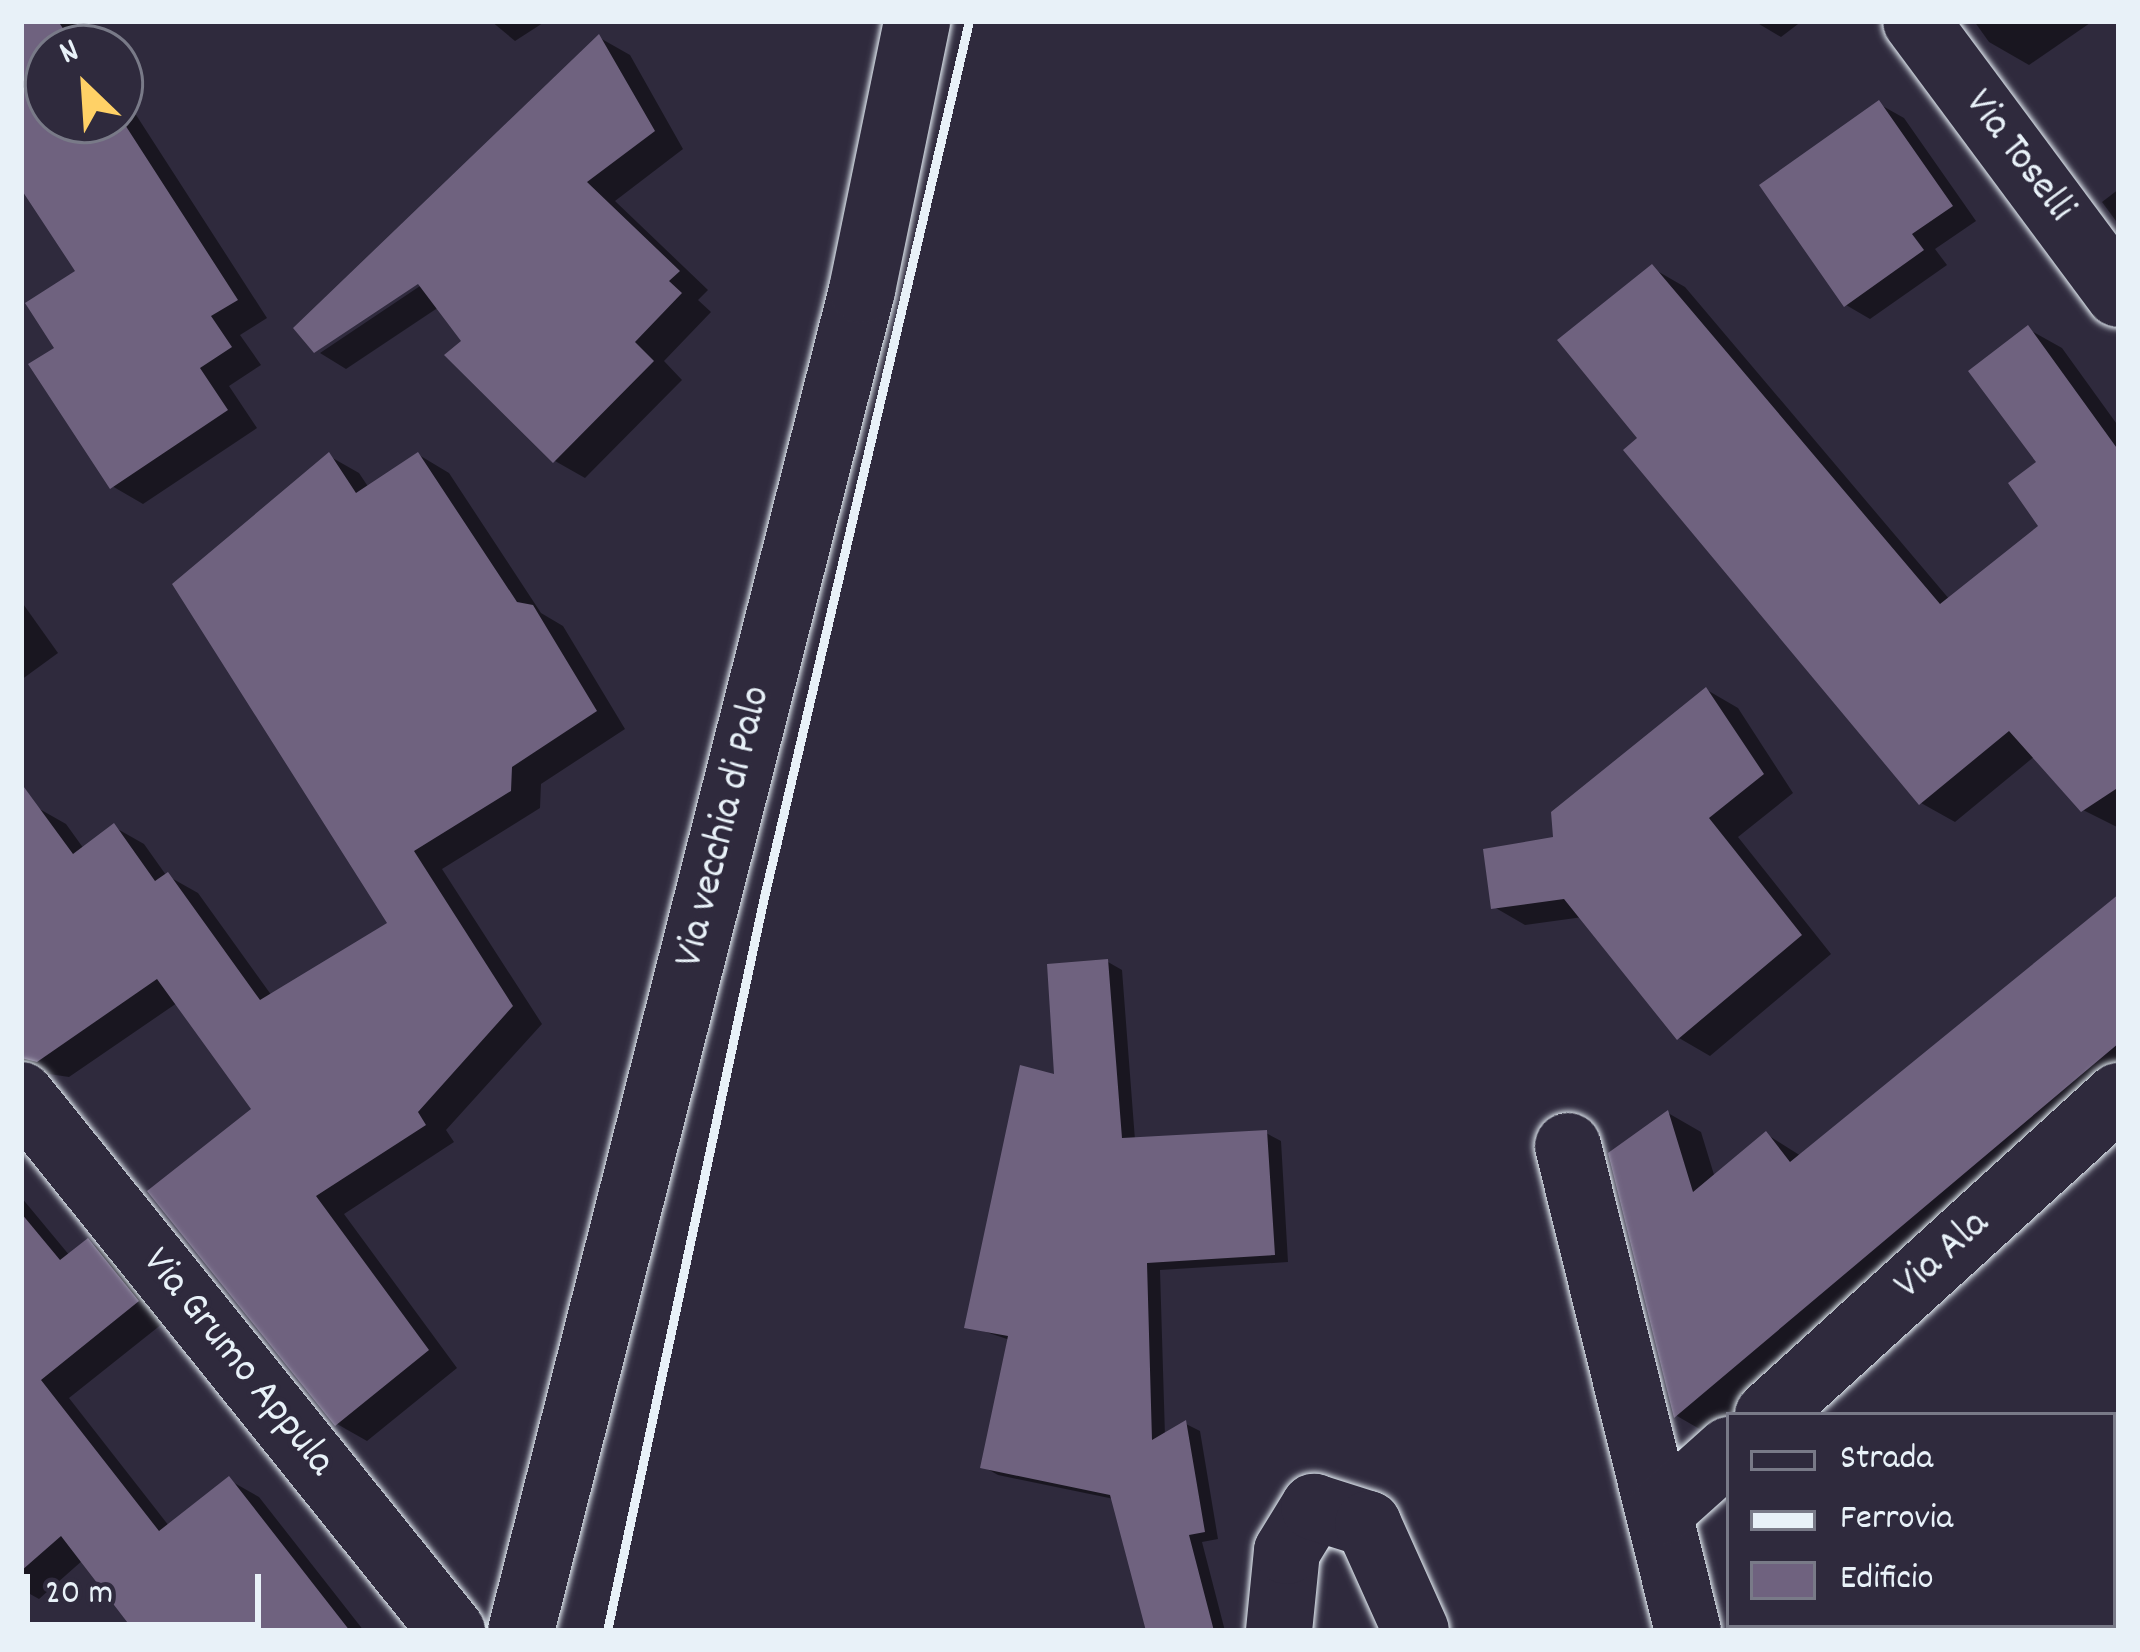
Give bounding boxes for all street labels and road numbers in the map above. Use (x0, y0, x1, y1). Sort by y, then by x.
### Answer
street label: Via Toselli (1952, 81, 2084, 233)
street label: Via vecchia di Palo (666, 681, 784, 973)
street label: Via Ala (1885, 1201, 2001, 1311)
street label: Via Grumo Appula (130, 1239, 344, 1487)

